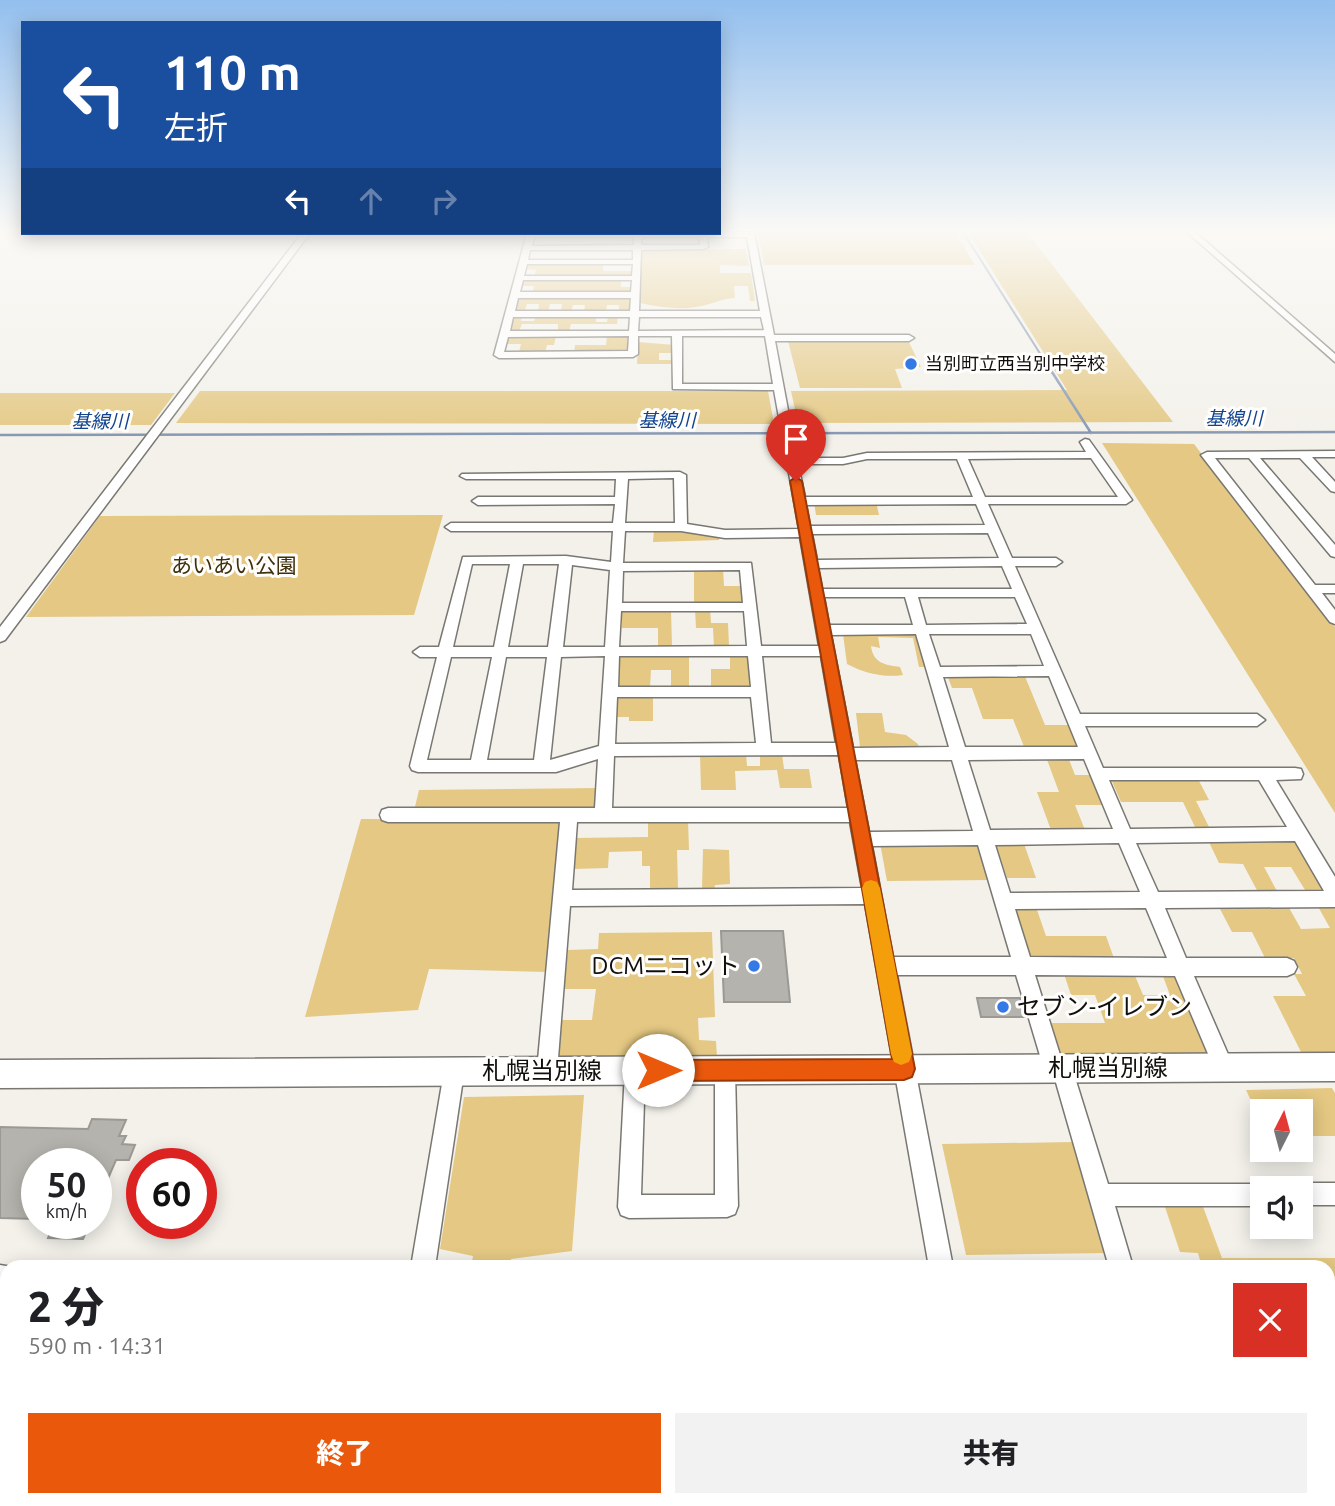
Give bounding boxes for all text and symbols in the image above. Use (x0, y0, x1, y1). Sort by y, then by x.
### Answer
text: 110 m (164, 44, 301, 99)
icon: left (49, 49, 140, 140)
text: 左折 (164, 109, 228, 145)
icon: left (279, 182, 317, 220)
icon: ahead (352, 182, 390, 220)
icon: right (425, 182, 463, 220)
place label: 当別町立西当別中学校 (925, 353, 1105, 373)
marker: 当別町立西当別中学校 (903, 356, 919, 372)
water label: 基線川 (1205, 407, 1264, 429)
water label: 基線川 (638, 409, 697, 431)
pin (766, 409, 826, 481)
water label: 基線川 (71, 410, 130, 432)
icon: arrive (777, 420, 815, 458)
park label: あいあい公園 (171, 553, 297, 577)
place label: DCMニコット (591, 952, 740, 979)
marker: DCMニコット (746, 958, 762, 974)
place label: セブン-イレブン (1017, 993, 1192, 1020)
marker: セブン-イレブン (995, 999, 1011, 1015)
position arrow (621, 1033, 695, 1107)
street label: 札幌当別線 (1048, 1054, 1168, 1081)
street label: 札幌当別線 (482, 1057, 602, 1084)
north arrow (1250, 1099, 1312, 1162)
map controls (1250, 1099, 1313, 1239)
speed limit sign: 60 (126, 1148, 217, 1239)
text: 50 (47, 1164, 86, 1204)
button: sound (1250, 1176, 1313, 1239)
text: km/h (46, 1201, 87, 1221)
text: 2 分 (28, 1283, 104, 1330)
button: close (1233, 1283, 1307, 1357)
text: 590 m · 14:31 (28, 1333, 166, 1358)
button: 終了 (28, 1413, 661, 1493)
button: 共有 (675, 1413, 1307, 1493)

